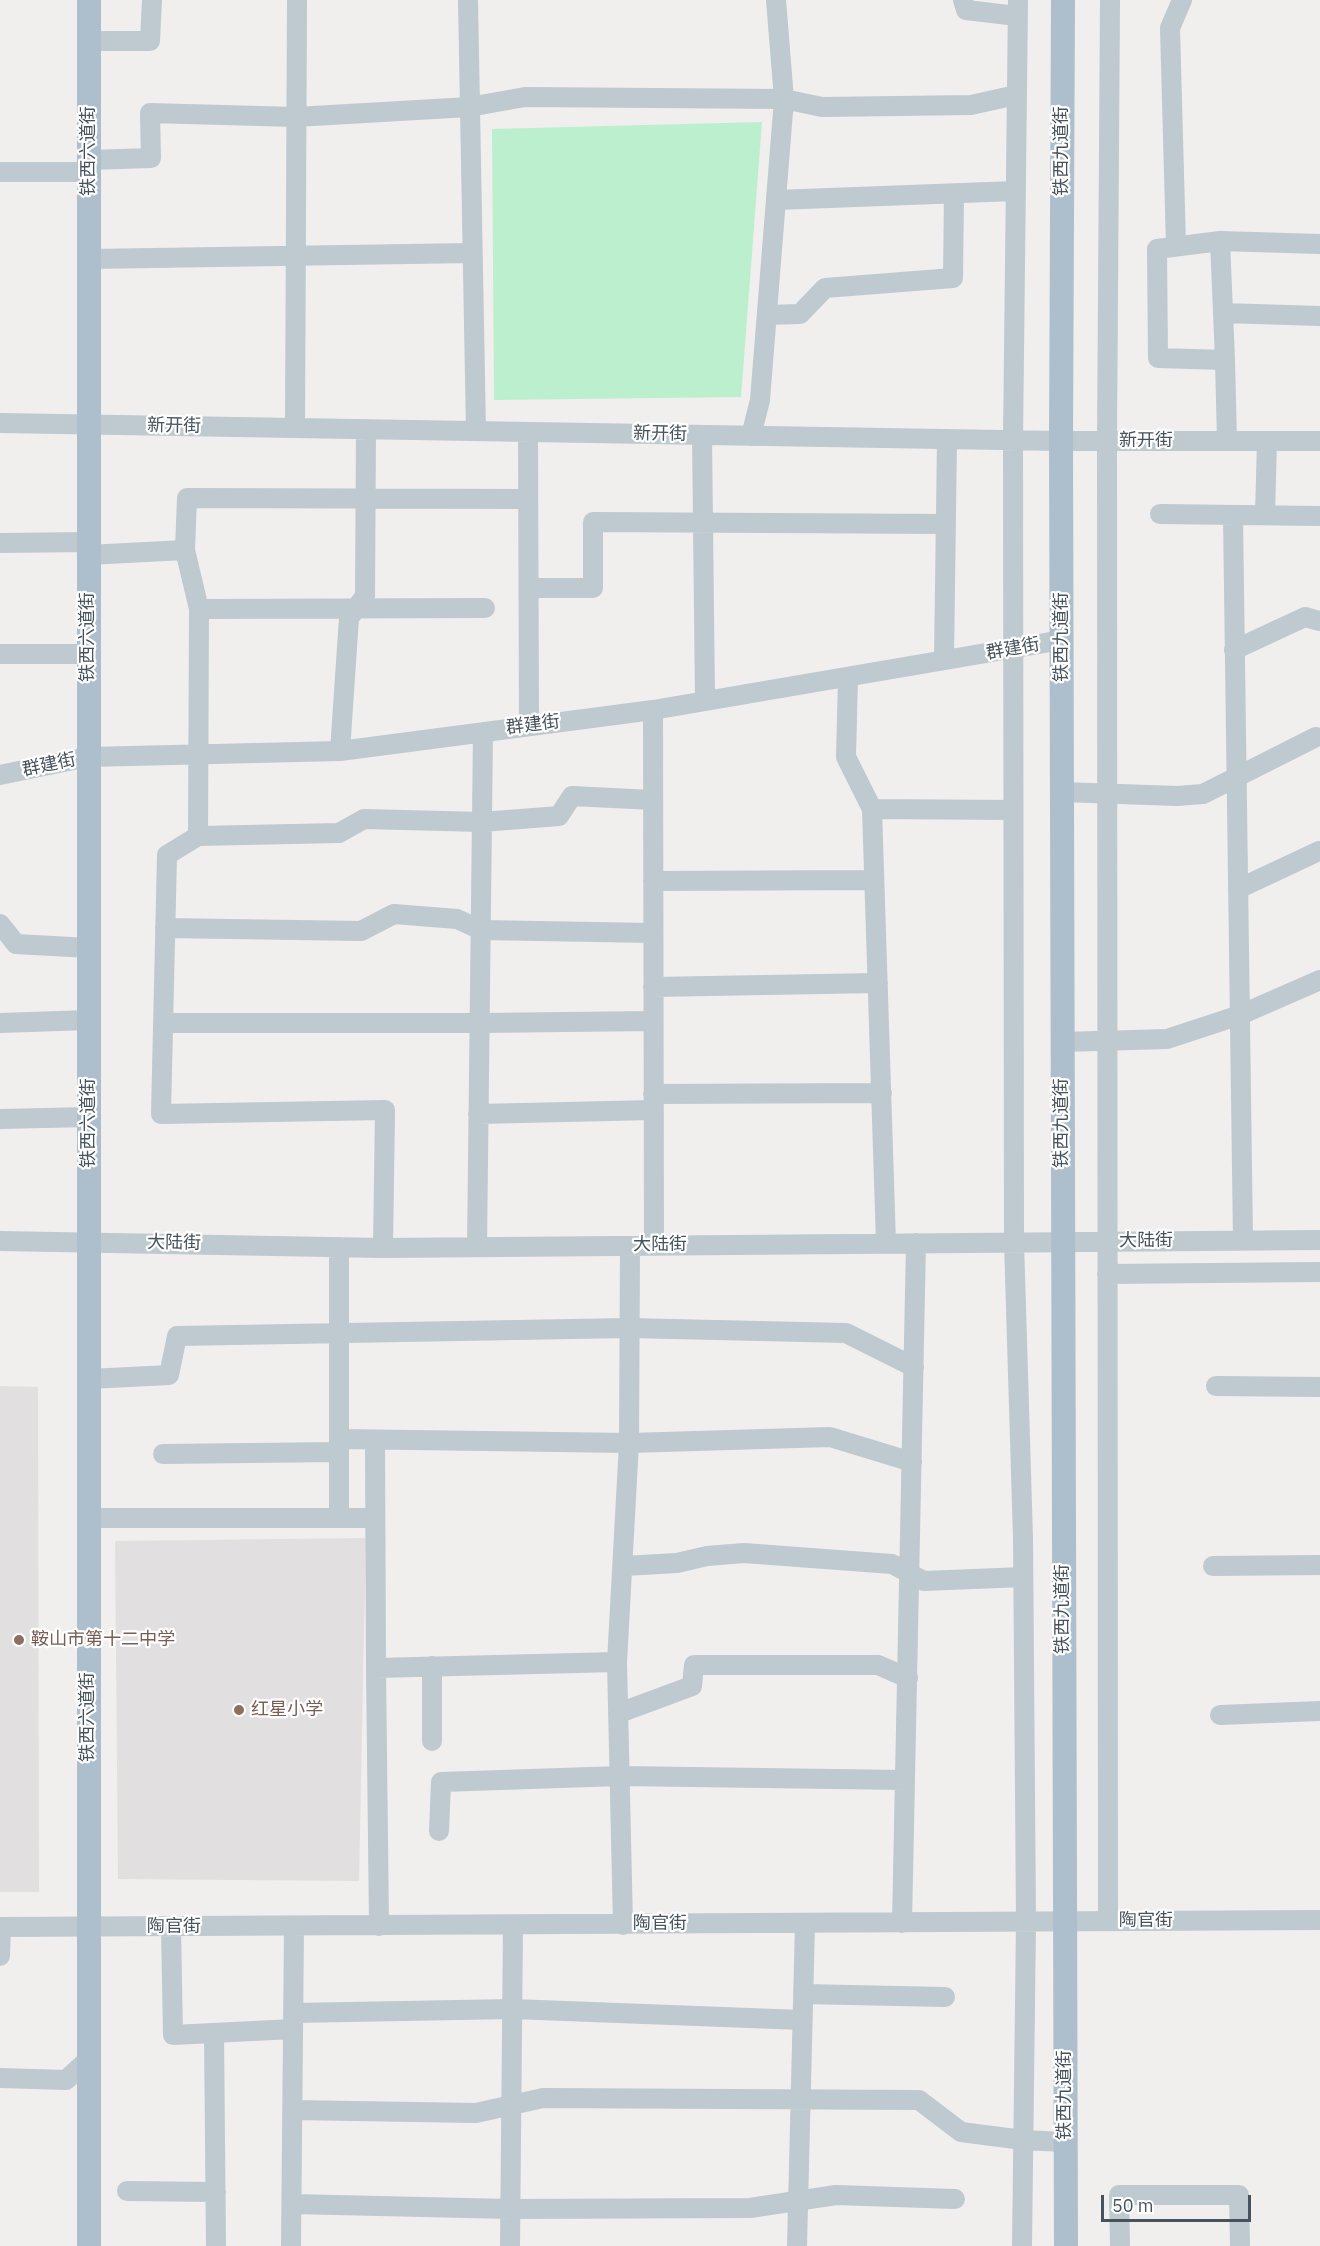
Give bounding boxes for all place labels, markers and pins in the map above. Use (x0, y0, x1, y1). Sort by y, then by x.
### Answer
place label: 鞍山市第十二中学 (31, 1629, 175, 1651)
marker: 鞍山市第十二中学 (12, 1633, 26, 1647)
place label: 红星小学 (251, 1699, 323, 1721)
marker: 红星小学 (232, 1703, 246, 1717)

